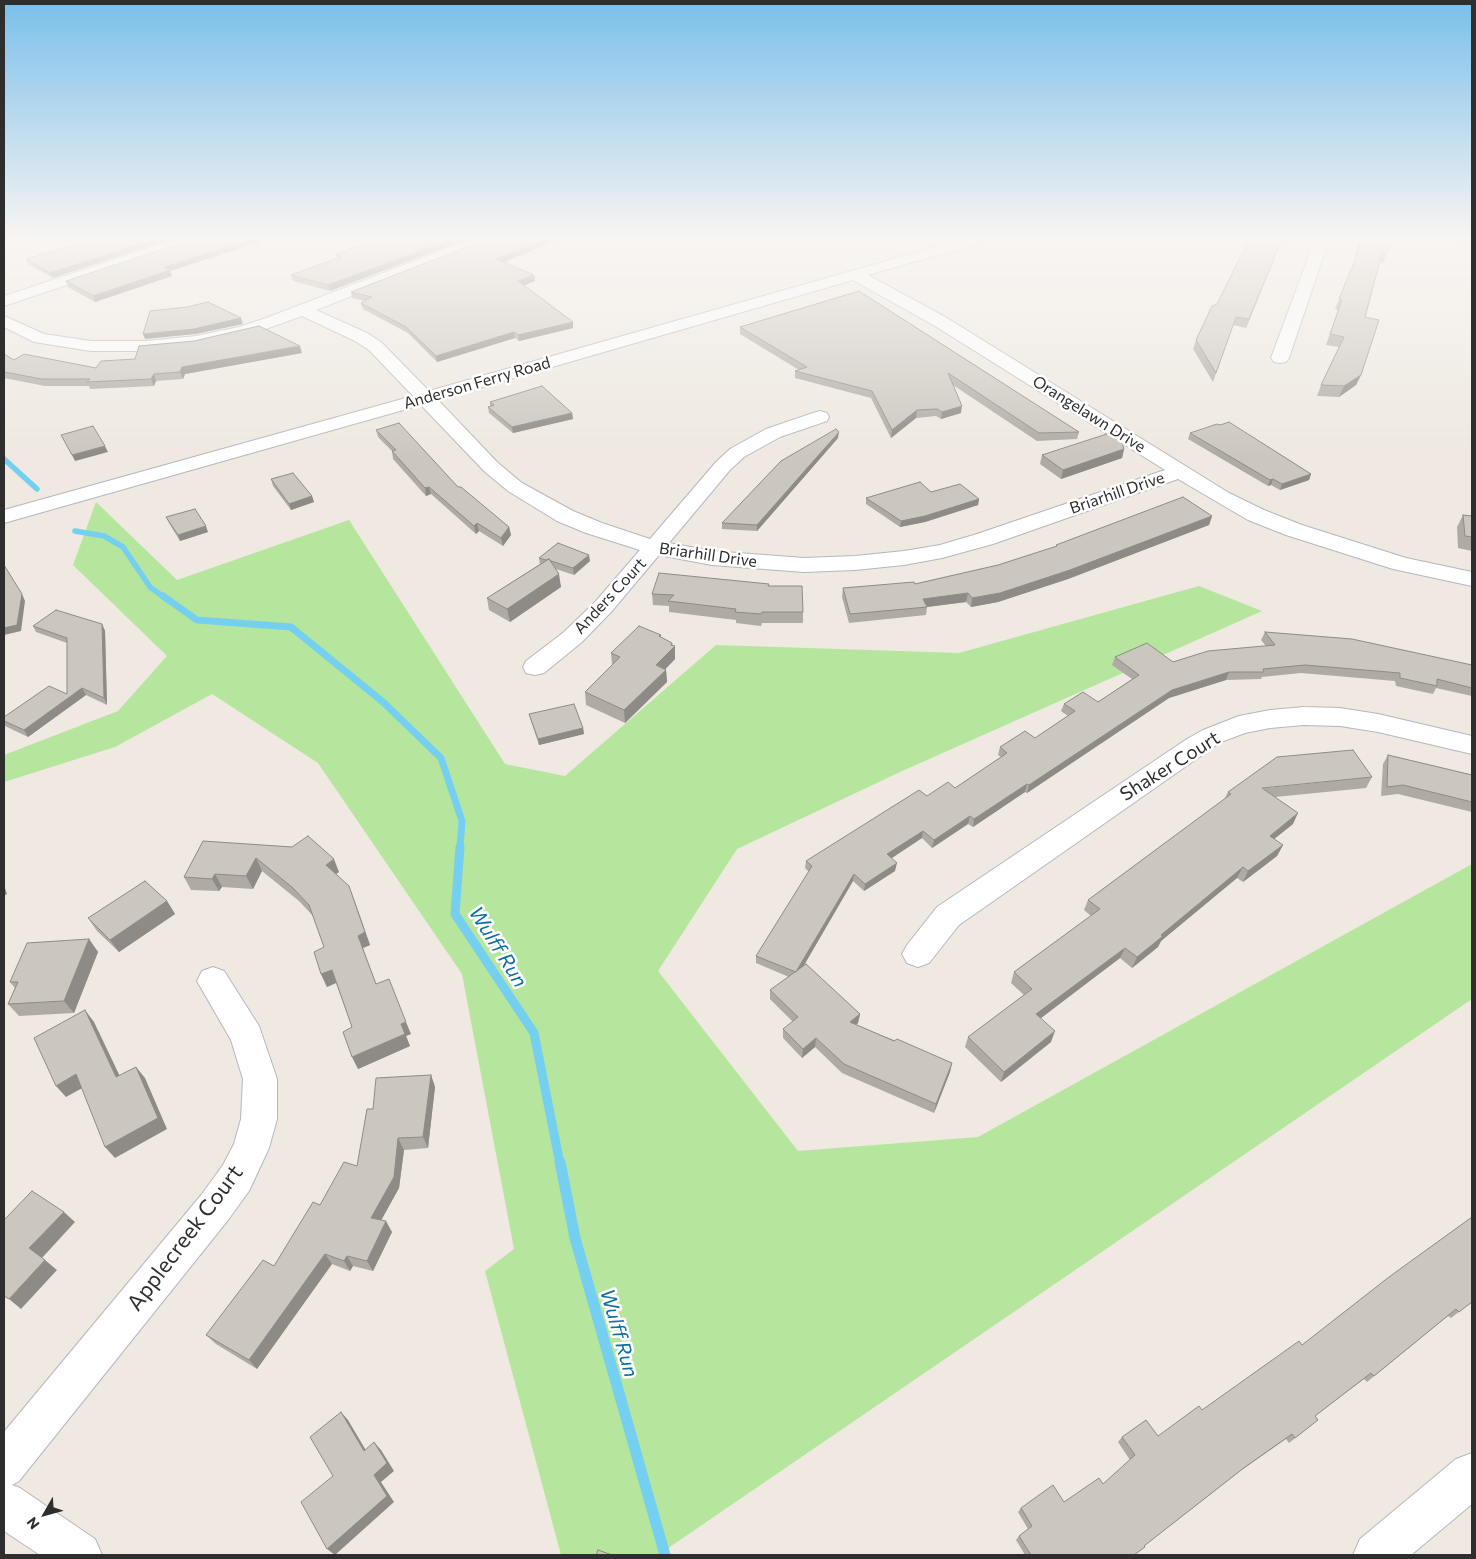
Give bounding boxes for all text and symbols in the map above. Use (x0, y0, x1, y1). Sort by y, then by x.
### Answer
street label: Anderson Ferry Road (401, 353, 553, 413)
street label: Orangelawn Drive (1029, 371, 1149, 457)
street label: Briarhill Drive (1067, 468, 1167, 518)
street label: Briarhill Drive (658, 539, 758, 571)
street label: Anders Court (570, 554, 650, 638)
street label: Shaker Court (1116, 726, 1224, 806)
water label: Wulff Run (464, 902, 532, 992)
street label: Applecreek Court (122, 1160, 248, 1316)
water label: Wulff Run (595, 1286, 643, 1380)
north arrow (20, 1489, 70, 1539)
text: N (23, 1514, 43, 1533)

